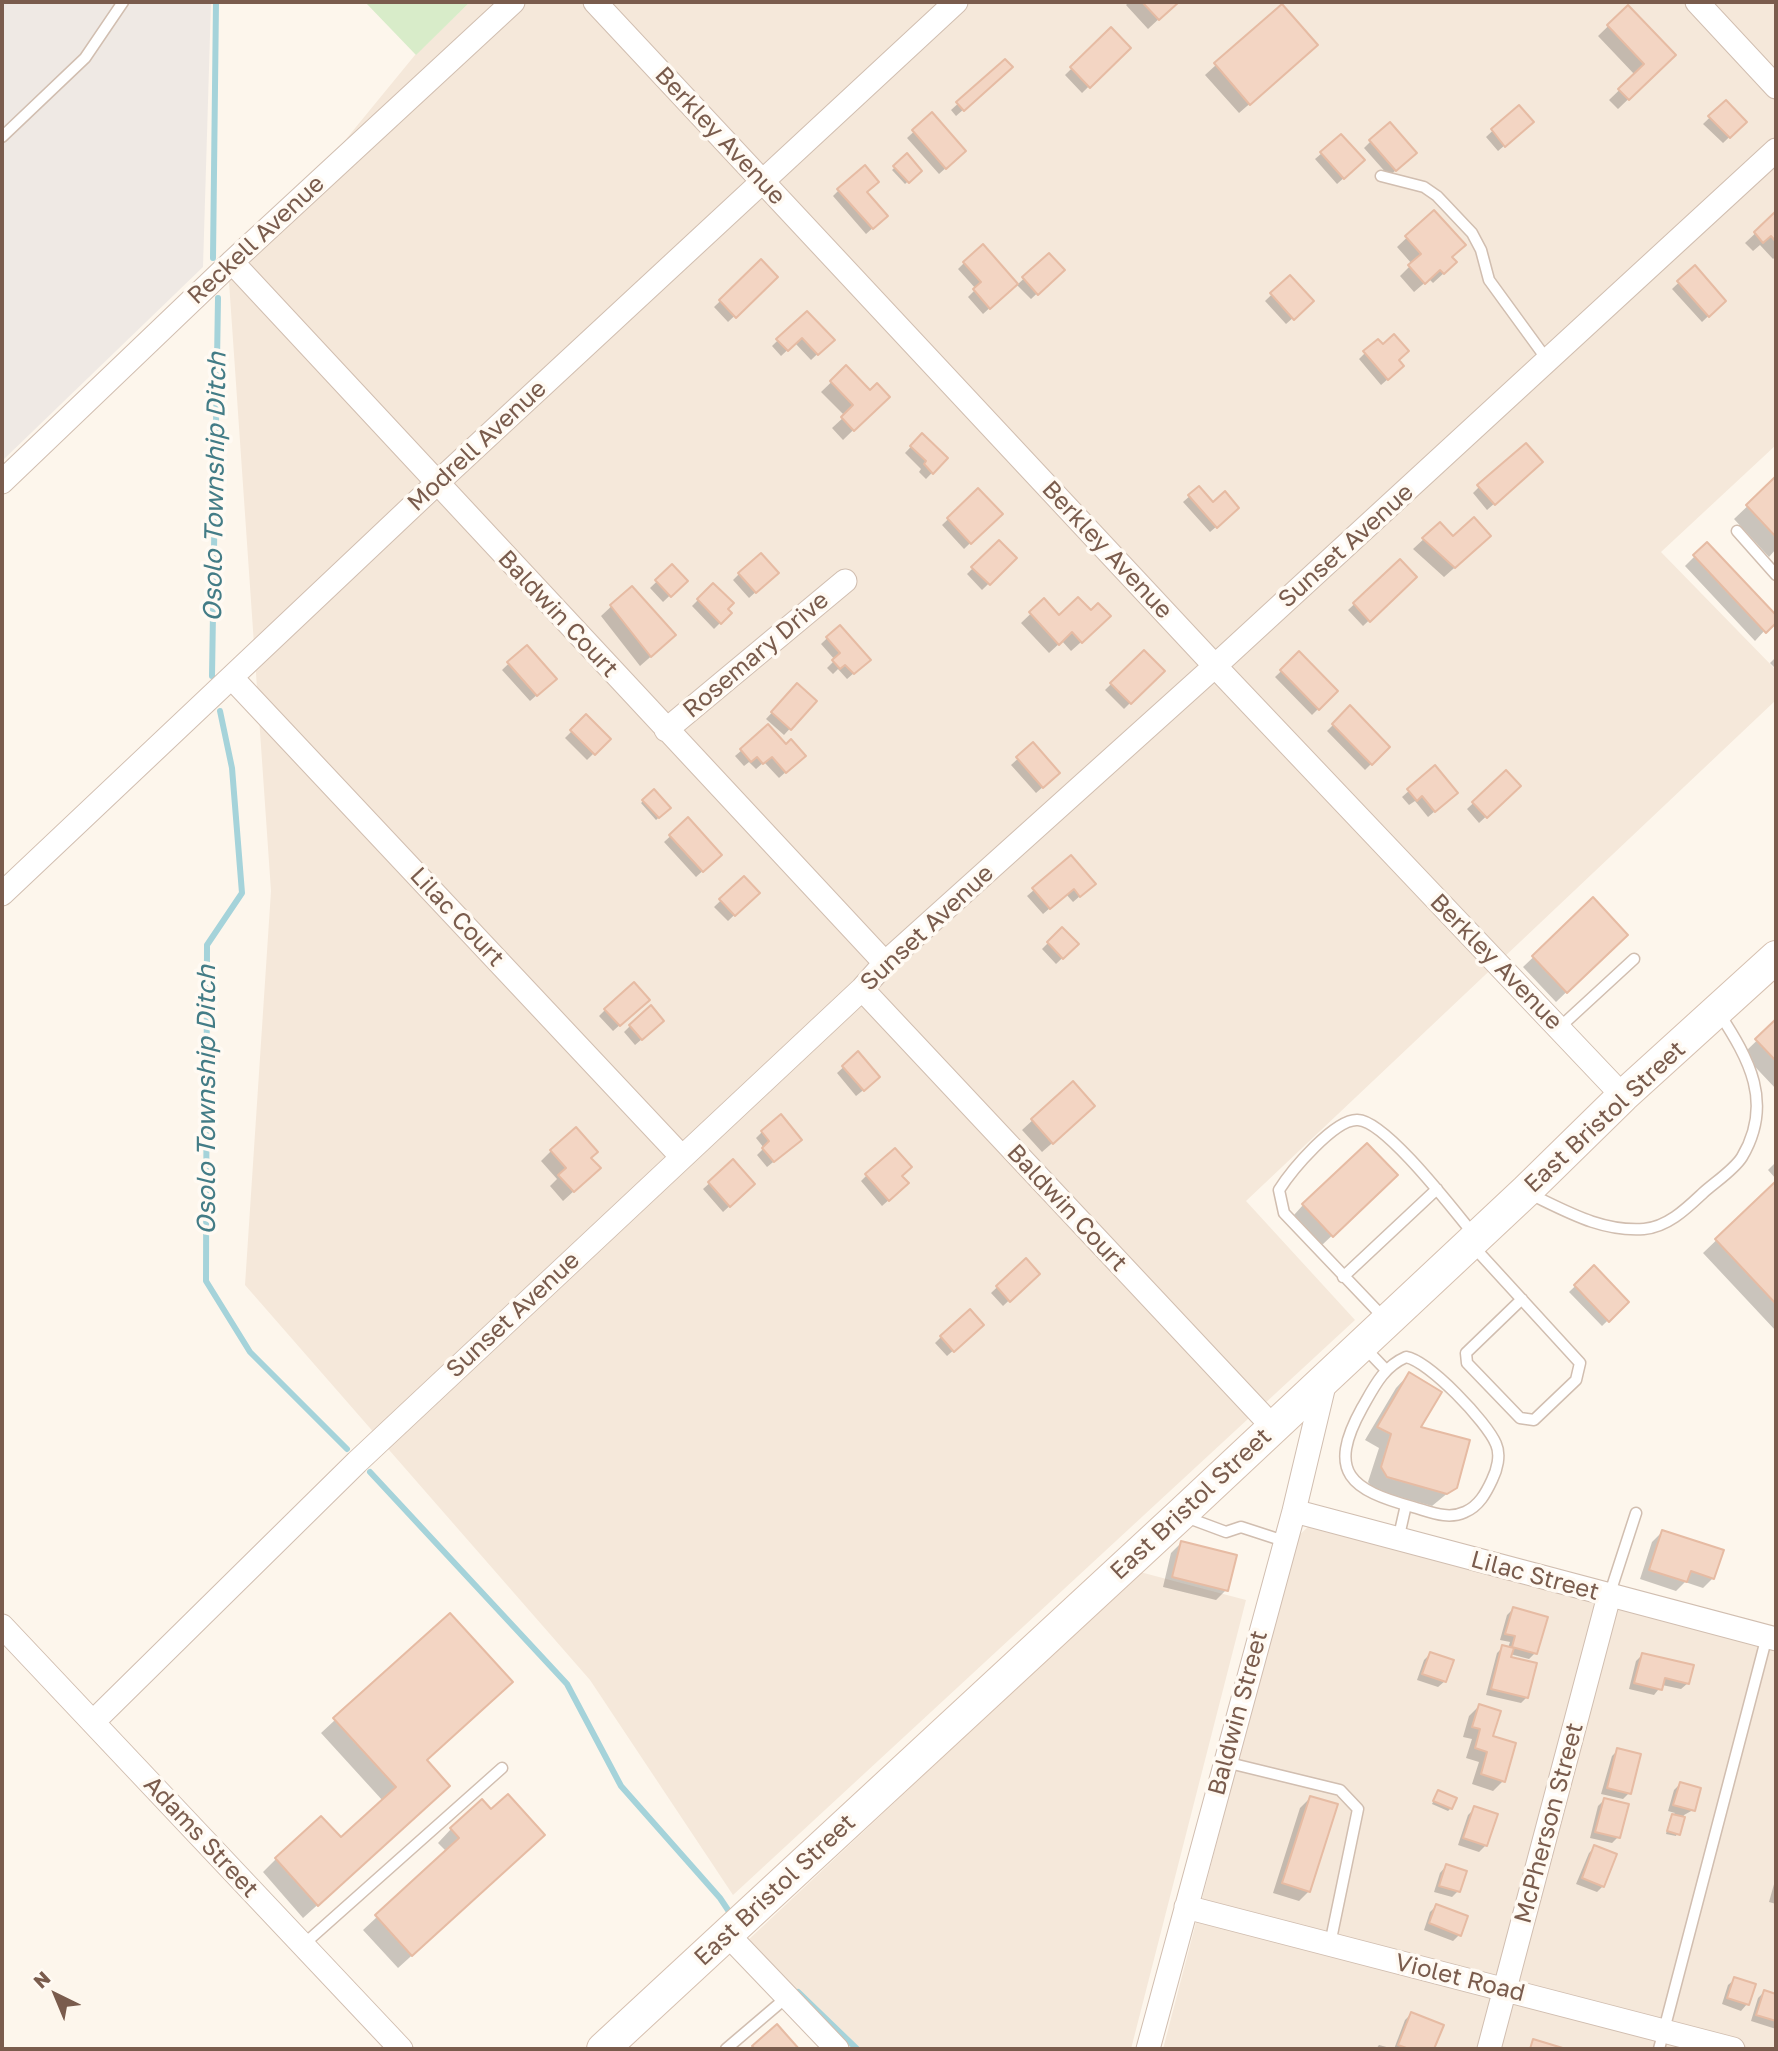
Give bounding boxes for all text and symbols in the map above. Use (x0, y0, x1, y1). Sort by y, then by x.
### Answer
street label: Berkley Avenue (649, 61, 791, 211)
street label: Reckell Avenue (182, 169, 330, 311)
water label: Osolo Township Ditch (197, 352, 233, 622)
street label: Modrell Avenue (402, 374, 552, 518)
street label: Berkley Avenue (1036, 475, 1178, 625)
street label: Sunset Avenue (1273, 478, 1419, 614)
street label: Baldwin Court (492, 545, 624, 683)
street label: Rosemary Drive (677, 586, 835, 724)
street label: Sunset Avenue (854, 859, 1000, 997)
street label: Lilac Court (404, 861, 510, 973)
street label: Berkley Avenue (1424, 888, 1568, 1036)
water label: Osolo Township Ditch (191, 965, 223, 1235)
street label: East Bristol Street (1519, 1035, 1691, 1199)
street label: Baldwin Court (1001, 1139, 1133, 1277)
street label: Sunset Avenue (440, 1246, 586, 1384)
street label: East Bristol Street (1105, 1422, 1277, 1586)
street label: Lilac Street (1468, 1545, 1602, 1607)
street label: Baldwin Street (1202, 1627, 1274, 1799)
street label: McPherson Street (1508, 1720, 1590, 1926)
street label: Adams Street (138, 1770, 264, 1904)
street label: East Bristol Street (689, 1808, 861, 1972)
street label: Violet Road (1392, 1948, 1528, 2008)
north arrow (21, 1960, 91, 2030)
text: N (28, 1966, 54, 1993)

